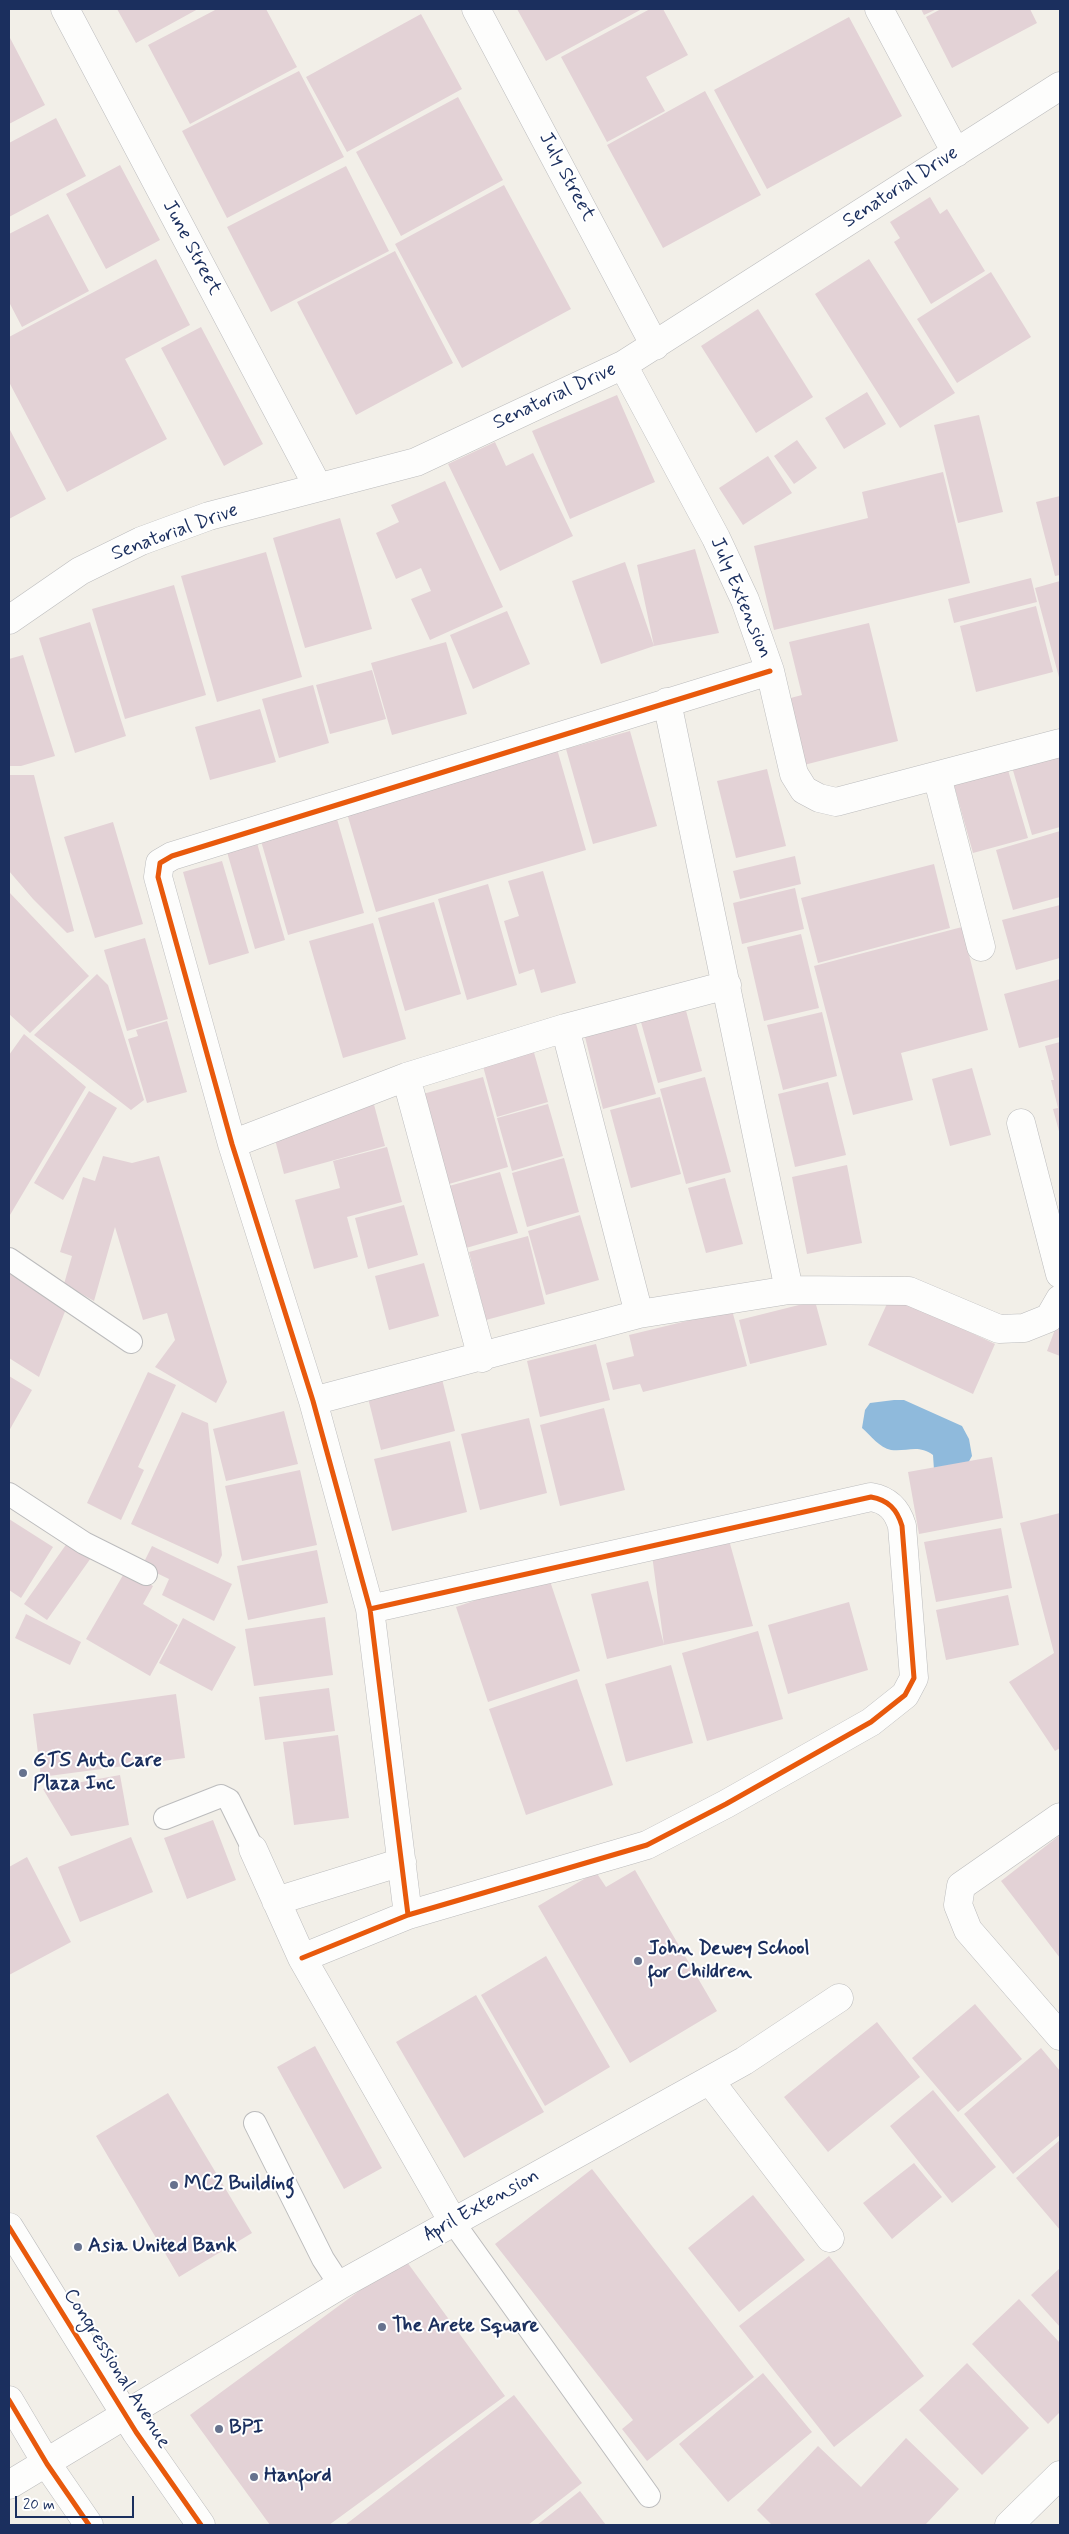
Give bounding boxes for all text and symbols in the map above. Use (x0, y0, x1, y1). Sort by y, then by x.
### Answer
street label: July Street (533, 128, 599, 226)
street label: Senatorial Drive (839, 142, 963, 234)
street label: June Street (156, 196, 226, 300)
street label: Senatorial Drive (490, 358, 620, 436)
street label: Senatorial Drive (108, 499, 242, 567)
street label: July Extension (704, 534, 776, 662)
place label: GTS Auto Care Plaza Inc (33, 1750, 162, 1797)
marker: GTS Auto Care Plaza Inc (17, 1767, 29, 1779)
place label: John Dewey School for Children (648, 1938, 809, 1985)
marker: John Dewey School for Children (632, 1955, 644, 1967)
street label: April Extension (420, 2164, 544, 2248)
place label: MC2 Building (184, 2173, 295, 2197)
marker: MC2 Building (168, 2179, 180, 2191)
place label: Asia United Bank (88, 2235, 237, 2259)
marker: Asia United Bank (72, 2241, 84, 2253)
street label: Congressional Avenue (57, 2285, 175, 2453)
place label: The Arete Square (392, 2315, 539, 2339)
marker: The Arete Square (376, 2321, 388, 2333)
place label: BPI (229, 2417, 264, 2441)
marker: BPI (213, 2423, 225, 2435)
place label: Hanford (264, 2465, 332, 2489)
marker: Hanford (248, 2471, 260, 2483)
scale bar (18, 2486, 136, 2518)
text: 20 m (23, 2495, 55, 2515)

